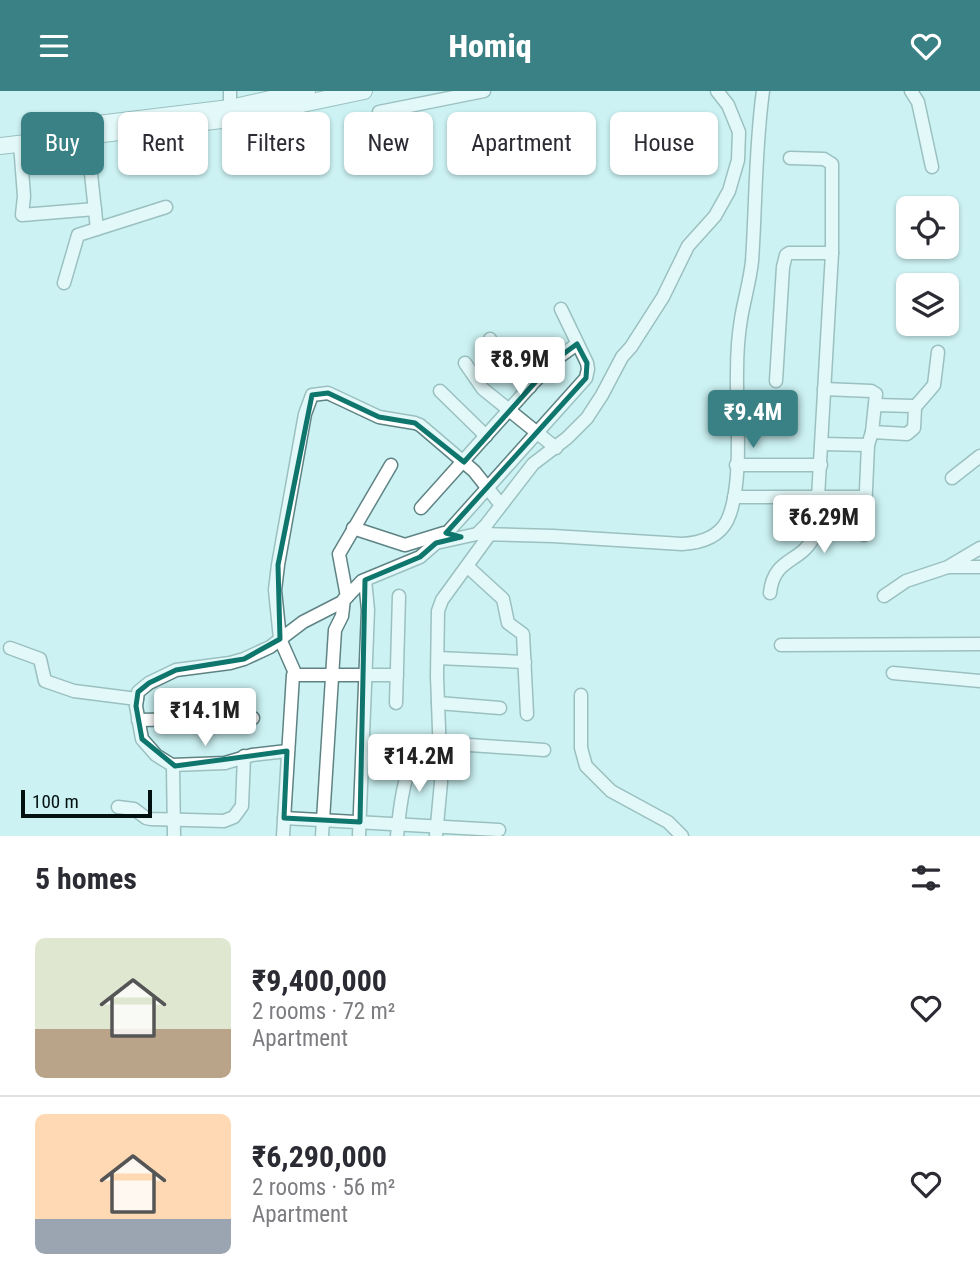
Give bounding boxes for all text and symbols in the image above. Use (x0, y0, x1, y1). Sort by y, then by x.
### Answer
icon: menu (35, 27, 73, 65)
text: Homiq (448, 27, 532, 65)
icon: heart (907, 27, 945, 65)
chip: Buy (21, 112, 104, 175)
chip: Rent (118, 112, 208, 175)
chip: Filters (222, 112, 330, 175)
chip: New (344, 112, 433, 175)
chip: Apartment (447, 112, 596, 175)
chip: House (610, 112, 718, 175)
map controls (896, 196, 959, 336)
button: locate (896, 196, 959, 259)
button: layers (896, 273, 959, 336)
pin: ₹8.9M (471, 337, 569, 397)
text: ₹8.9M (491, 346, 549, 373)
pin: ₹9.4M (704, 391, 802, 450)
text: ₹9.4M (724, 399, 782, 426)
pin: ₹6.29M (767, 496, 881, 555)
text: ₹6.29M (789, 504, 859, 531)
pin: ₹14.1M (148, 689, 262, 748)
text: ₹14.1M (170, 697, 240, 724)
pin: ₹14.2M (362, 735, 476, 794)
text: ₹14.2M (384, 743, 454, 770)
scale bar (21, 787, 152, 819)
text: 100 m (32, 790, 79, 813)
icon: filters (907, 859, 945, 897)
text: 5 homes (35, 861, 137, 896)
text: ₹9,400,000 (252, 963, 387, 998)
icon: home (91, 966, 175, 1050)
icon: heart (907, 989, 945, 1027)
text: 2 rooms · 72 m² (252, 998, 395, 1025)
text: Apartment (252, 1025, 348, 1052)
text: ₹6,290,000 (252, 1139, 387, 1174)
icon: home (91, 1142, 175, 1226)
icon: heart (907, 1165, 945, 1203)
text: 2 rooms · 56 m² (252, 1174, 395, 1201)
text: Apartment (252, 1201, 348, 1228)

